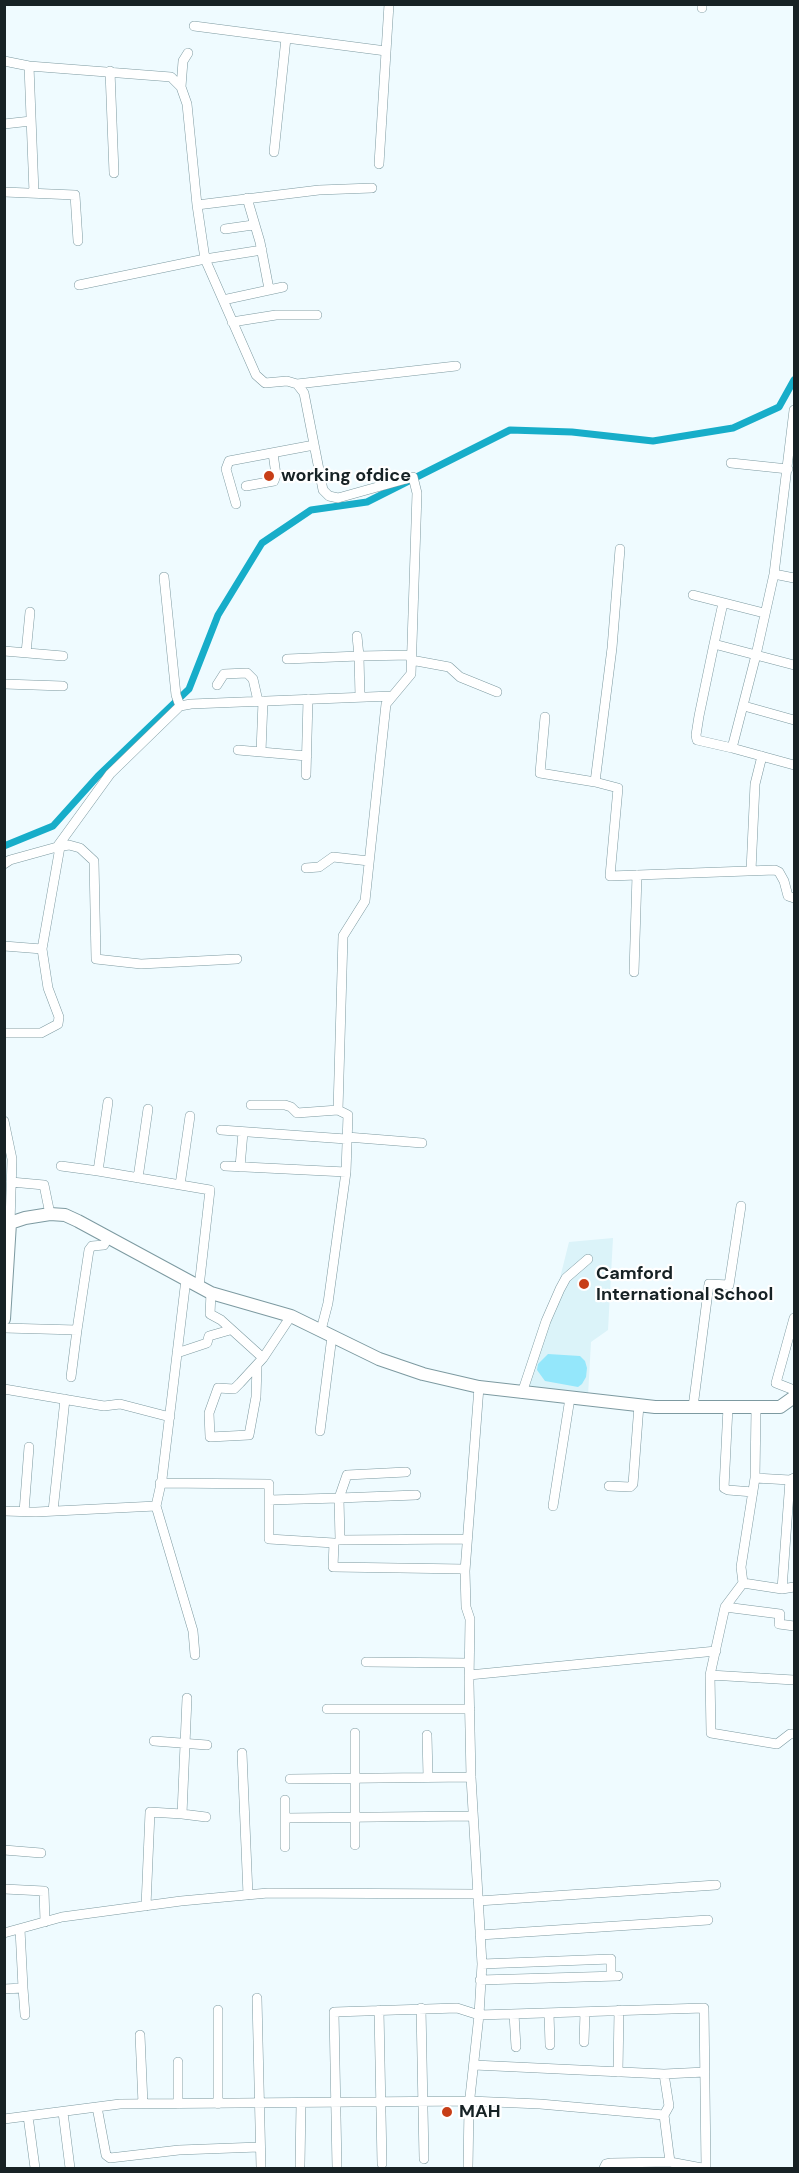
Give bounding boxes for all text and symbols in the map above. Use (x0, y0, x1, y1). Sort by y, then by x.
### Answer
place label: working ofdice (281, 465, 411, 487)
marker: working ofdice (262, 469, 276, 483)
place label: Camford International School (596, 1263, 773, 1306)
marker: Camford International School (577, 1277, 591, 1291)
place label: MAH (459, 2101, 501, 2123)
marker: MAH (440, 2105, 454, 2119)

